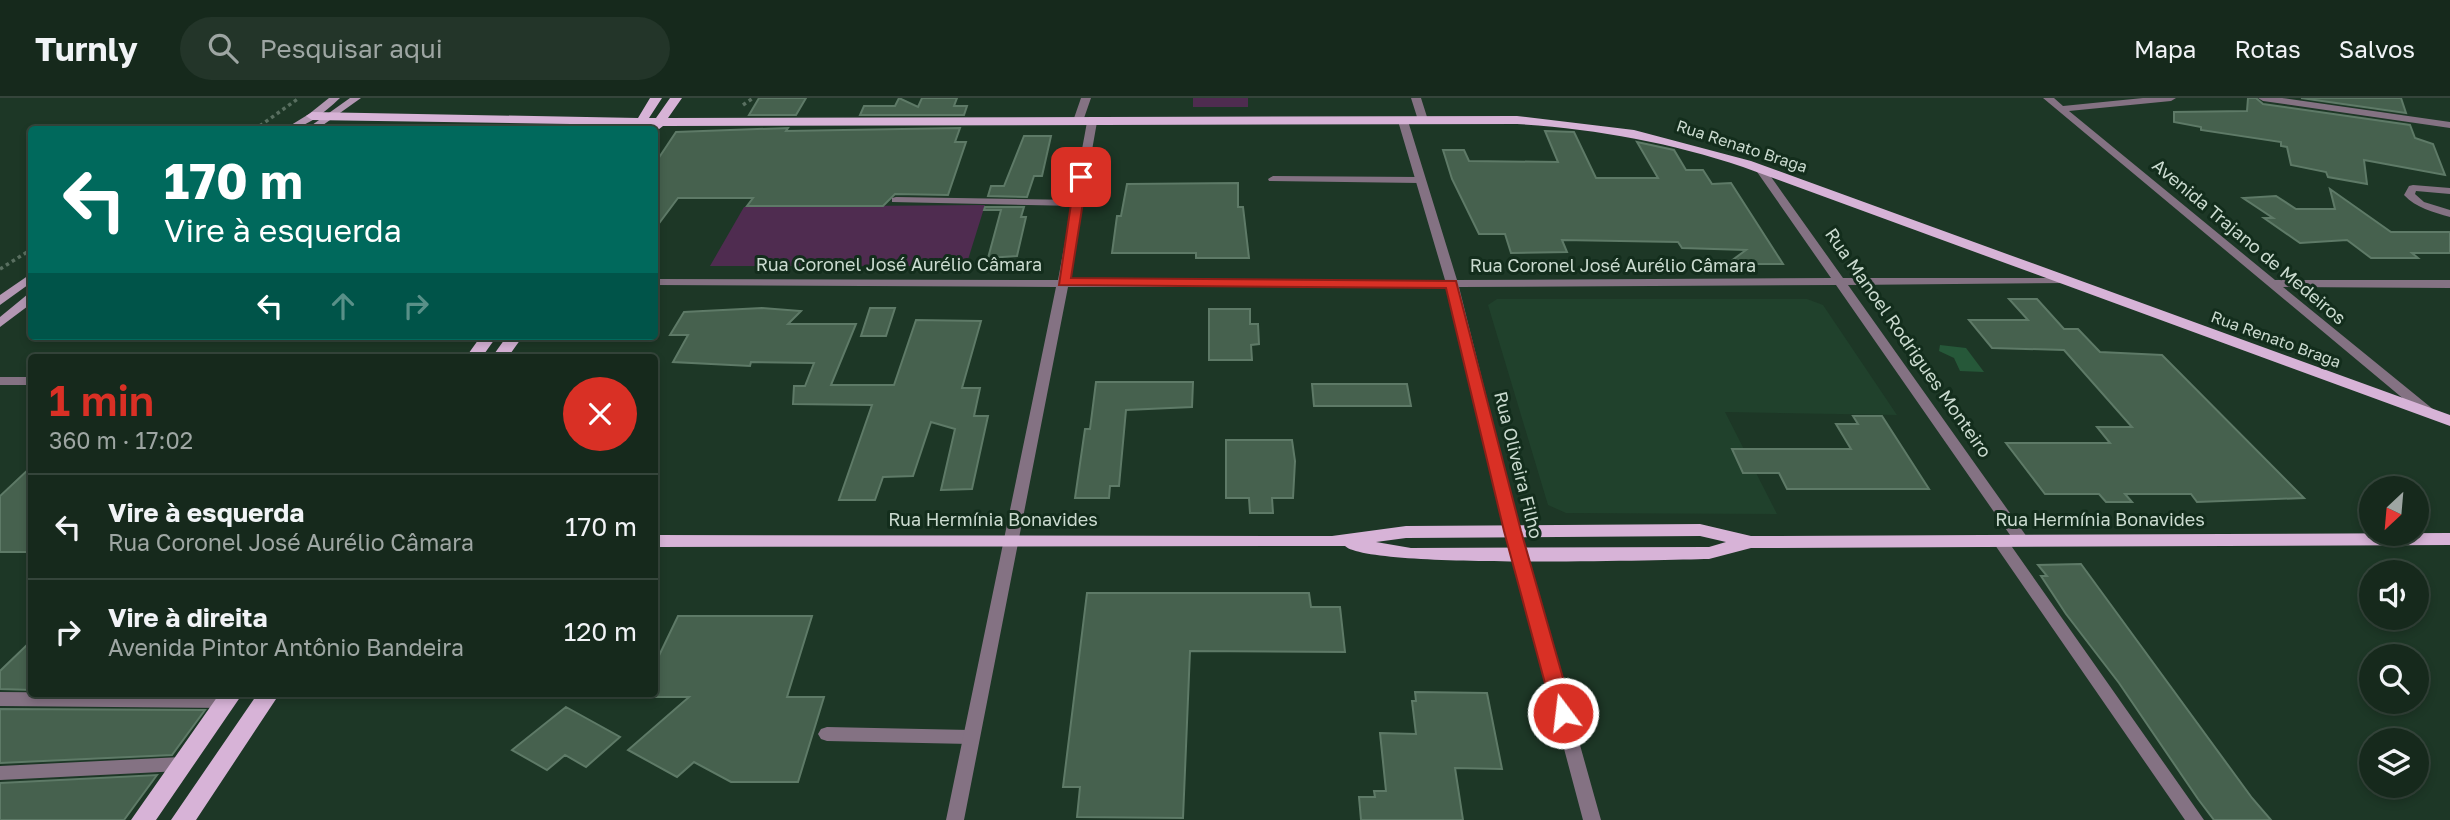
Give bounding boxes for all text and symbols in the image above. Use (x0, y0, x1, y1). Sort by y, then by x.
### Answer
search box (180, 17, 670, 80)
text: Turnly (35, 29, 138, 68)
icon: search (204, 29, 242, 67)
text: Pesquisar aqui (260, 33, 443, 64)
text: Mapa (2134, 34, 2196, 63)
text: Rotas (2234, 34, 2301, 63)
text: Salvos (2339, 34, 2415, 63)
street label: Rua Renato Braga (1674, 115, 1810, 177)
pin (1051, 147, 1111, 207)
text: 170 m (164, 151, 303, 210)
icon: left (49, 154, 140, 245)
street label: Avenida Trajano de Medeiros (2148, 154, 2351, 329)
icon: arrive (1062, 158, 1100, 196)
text: Vire à esquerda (164, 211, 402, 249)
street label: Rua Manoel Rodrigues Monteiro (1821, 223, 1997, 461)
street label: Rua Coronel José Aurélio Câmara (756, 253, 1042, 275)
street label: Rua Coronel José Aurélio Câmara (1470, 254, 1756, 276)
icon: left (251, 287, 289, 325)
icon: ahead (324, 287, 362, 325)
icon: right (397, 287, 435, 325)
street label: Rua Renato Braga (2208, 306, 2344, 372)
text: 1 min (49, 375, 154, 425)
button: close (563, 377, 637, 451)
street label: Rua Oliveira Filho (1490, 389, 1548, 541)
text: 360 m · 17:02 (49, 426, 193, 454)
north arrow (2359, 476, 2429, 546)
map controls (2359, 476, 2429, 798)
text: Vire à esquerda (108, 497, 304, 528)
icon: left (49, 508, 87, 546)
street label: Rua Hermínia Bonavides (888, 508, 1098, 530)
street label: Rua Hermínia Bonavides (1995, 508, 2205, 530)
text: 170 m (565, 511, 637, 542)
text: Rua Coronel José Aurélio Câmara (108, 528, 474, 556)
button: sound (2359, 560, 2429, 630)
text: Vire à direita (108, 602, 268, 633)
icon: right (49, 613, 87, 651)
text: 120 m (564, 616, 637, 647)
text: Avenida Pintor Antônio Bandeira (108, 633, 464, 661)
button: search (2359, 644, 2429, 714)
position arrow (1526, 676, 1600, 750)
button: layers (2359, 728, 2429, 798)

